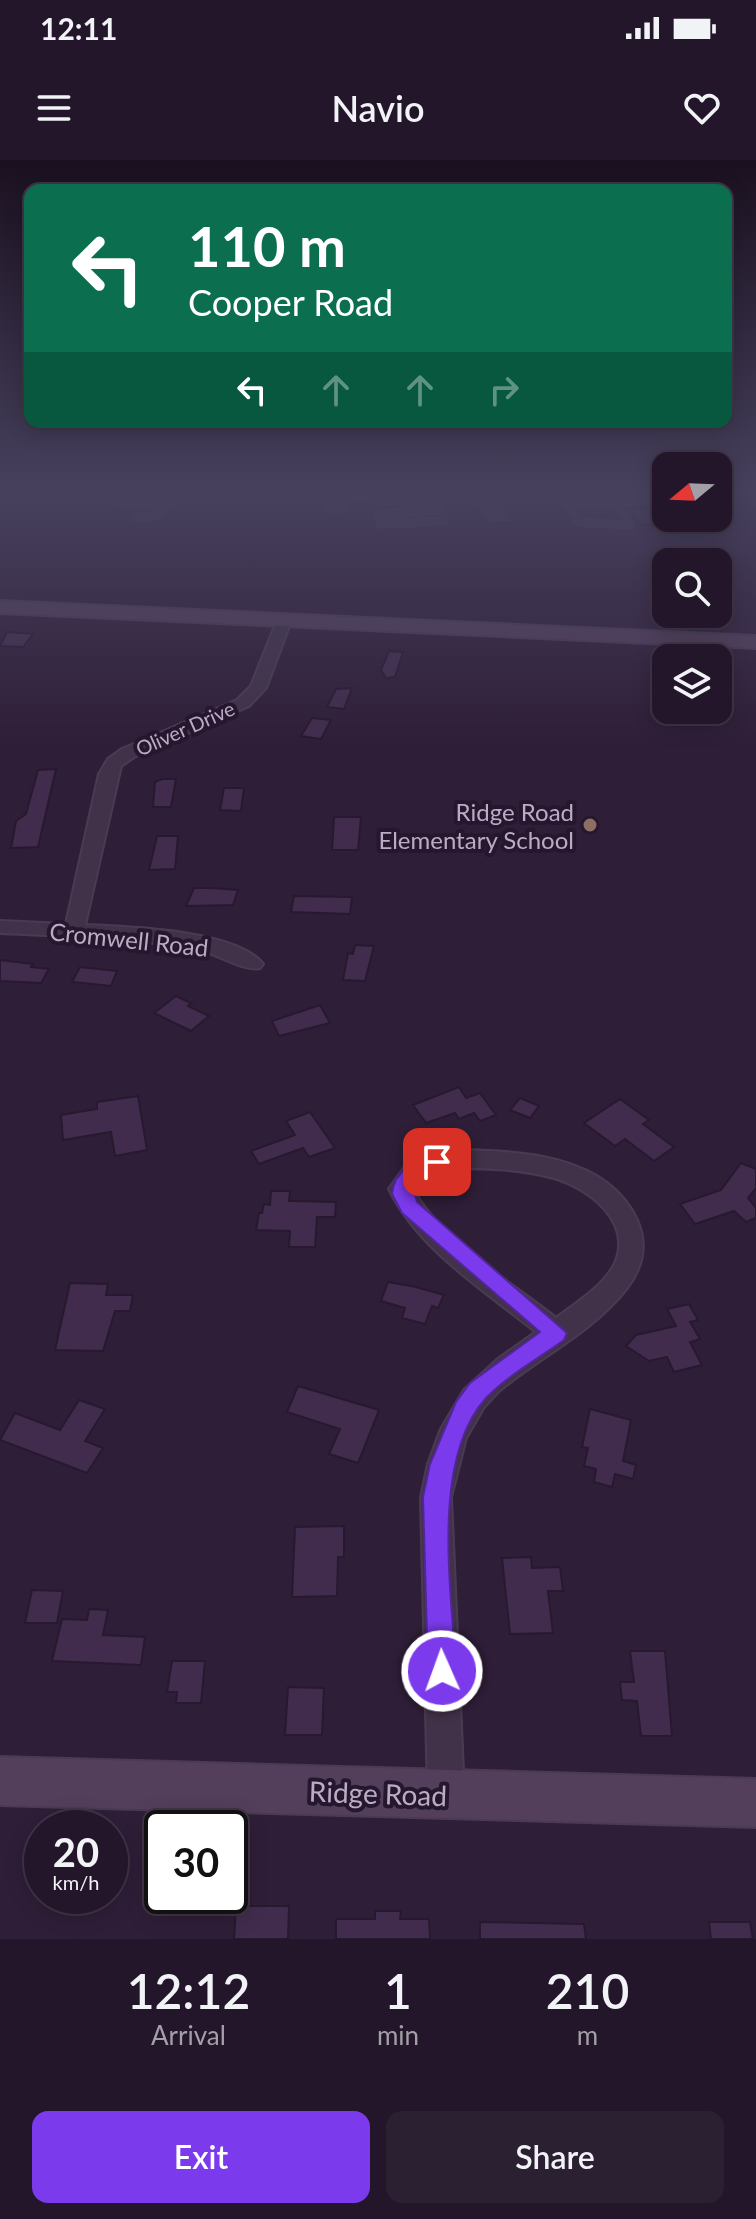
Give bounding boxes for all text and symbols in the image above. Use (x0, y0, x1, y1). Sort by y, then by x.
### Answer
text: 12:11 (40, 10, 117, 46)
icon: menu (32, 86, 76, 130)
text: Navio (331, 86, 425, 130)
icon: heart (680, 86, 724, 130)
text: 110 m (188, 212, 346, 279)
icon: left (56, 216, 160, 320)
text: Cooper Road (188, 280, 393, 324)
icon: left (230, 368, 274, 412)
icon: ahead (314, 368, 358, 412)
icon: ahead (398, 368, 442, 412)
icon: right (482, 368, 526, 412)
north arrow (652, 452, 732, 532)
map controls (652, 452, 732, 724)
button: search (652, 548, 732, 628)
button: layers (652, 644, 732, 724)
street label: Oliver Drive (132, 696, 238, 760)
place label: Ridge Road Elementary School (378, 797, 574, 854)
marker: Ridge Road Elementary School (581, 816, 599, 834)
street label: Cromwell Road (48, 916, 210, 962)
pin (403, 1128, 471, 1196)
icon: arrive (415, 1140, 459, 1184)
position arrow (400, 1629, 484, 1713)
street label: Ridge Road (308, 1774, 448, 1812)
speed limit sign: 30 (144, 1810, 248, 1914)
text: 20 (53, 1828, 99, 1876)
text: km/h (53, 1870, 99, 1894)
text: 12:12 (127, 1962, 250, 2019)
text: 1 (384, 1962, 412, 2019)
text: 210 (546, 1962, 629, 2019)
text: Arrival (151, 2019, 226, 2051)
text: min (377, 2019, 419, 2051)
text: m (577, 2019, 598, 2051)
button: Exit (32, 2111, 370, 2203)
button: Share (386, 2111, 724, 2203)

